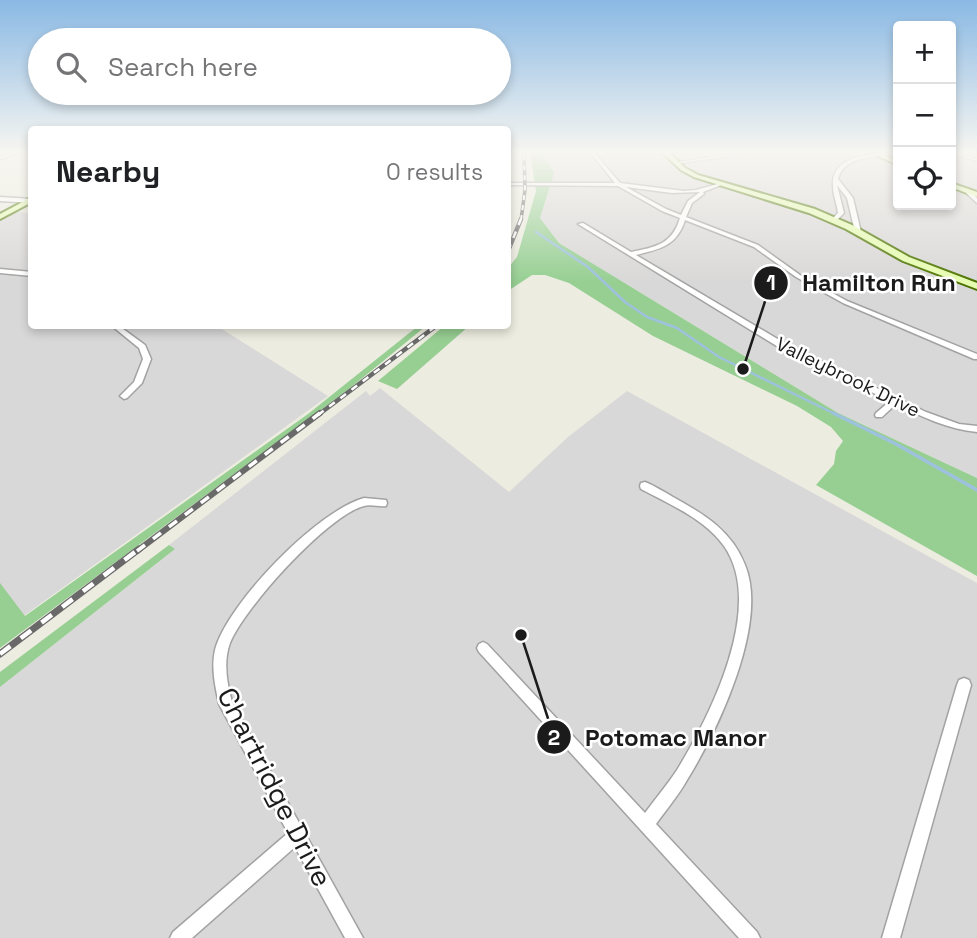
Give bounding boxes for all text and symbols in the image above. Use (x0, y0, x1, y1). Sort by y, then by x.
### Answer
map controls (893, 21, 956, 210)
button: + (893, 21, 956, 84)
search box (28, 28, 511, 105)
icon: search (52, 48, 90, 86)
text: Search here (108, 50, 258, 84)
button: − (893, 84, 956, 147)
button: locate (893, 147, 956, 210)
text: Nearby (56, 152, 160, 191)
text: 0 results (386, 157, 483, 187)
callout: Hamilton Run (753, 260, 970, 305)
text: Hamilton Run (802, 267, 956, 298)
text: 1 (766, 269, 776, 296)
street label: Valleybrook Drive (772, 331, 924, 423)
street label: Chartridge Drive (209, 681, 341, 893)
callout: Potomac Manor (536, 715, 781, 760)
text: Potomac Manor (585, 722, 767, 753)
text: 2 (548, 724, 560, 751)

